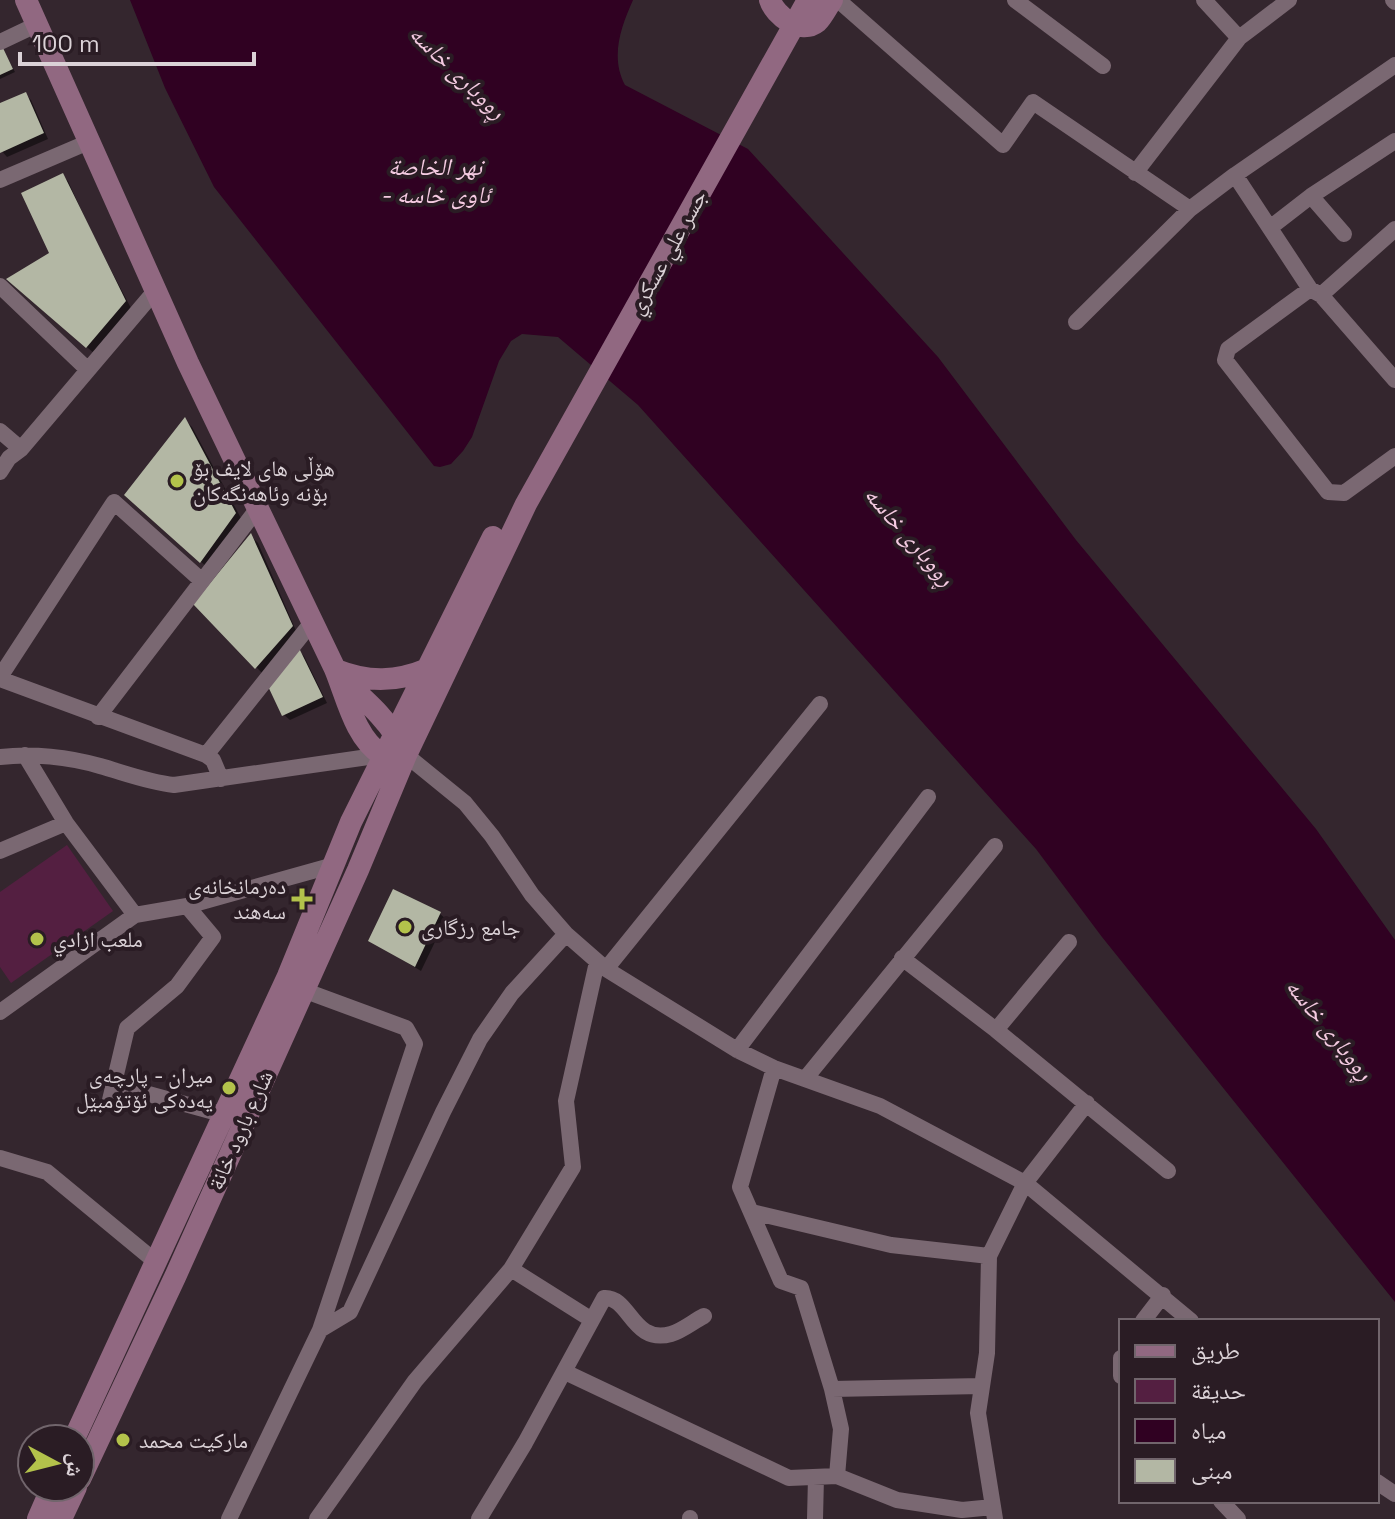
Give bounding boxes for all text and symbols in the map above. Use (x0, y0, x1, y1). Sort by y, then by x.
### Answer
scale bar (20, 16, 254, 66)
water label: ڕووباری خاسە (401, 18, 513, 128)
text: 100 m (32, 28, 100, 59)
water label: نهر الخاصة - ئاوی خاسە (380, 151, 494, 210)
street label: جسر علي عسكري (621, 185, 716, 321)
place label: هۆڵی های لایف بۆ بۆنە وئاهەنگەکان (193, 454, 335, 507)
marker: هۆڵی های لایف بۆ بۆنە وئاهەنگەکان (168, 472, 186, 490)
water label: ڕووباری خاسە (856, 480, 962, 594)
place label: دەرمانخانەی سەهند (188, 872, 286, 925)
marker: دەرمانخانەی سەهند (293, 890, 311, 908)
place label: جامع رزگاری (421, 913, 521, 941)
marker: جامع رزگاری (396, 918, 414, 936)
place label: ملعب ازادي (53, 925, 143, 957)
marker: ملعب ازادي (28, 930, 46, 948)
water label: ڕووباری خاسە (1277, 972, 1381, 1088)
place label: میران - پارچەی یەدەکی ئۆتۆمبێل (76, 1061, 213, 1114)
street label: شارع بارود خانة (201, 1066, 279, 1194)
marker: میران - پارچەی یەدەکی ئۆتۆمبێل (220, 1079, 238, 1097)
legend (1119, 1319, 1379, 1503)
text: طريق (1191, 1335, 1240, 1366)
text: حديقة (1191, 1375, 1246, 1406)
text: مياه (1191, 1415, 1226, 1446)
north arrow (16, 1423, 96, 1503)
place label: ماركيت محمد (139, 1426, 248, 1454)
marker: ماركيت محمد (114, 1431, 132, 1449)
text: ش (61, 1452, 91, 1479)
text: مبنى (1191, 1455, 1232, 1486)

